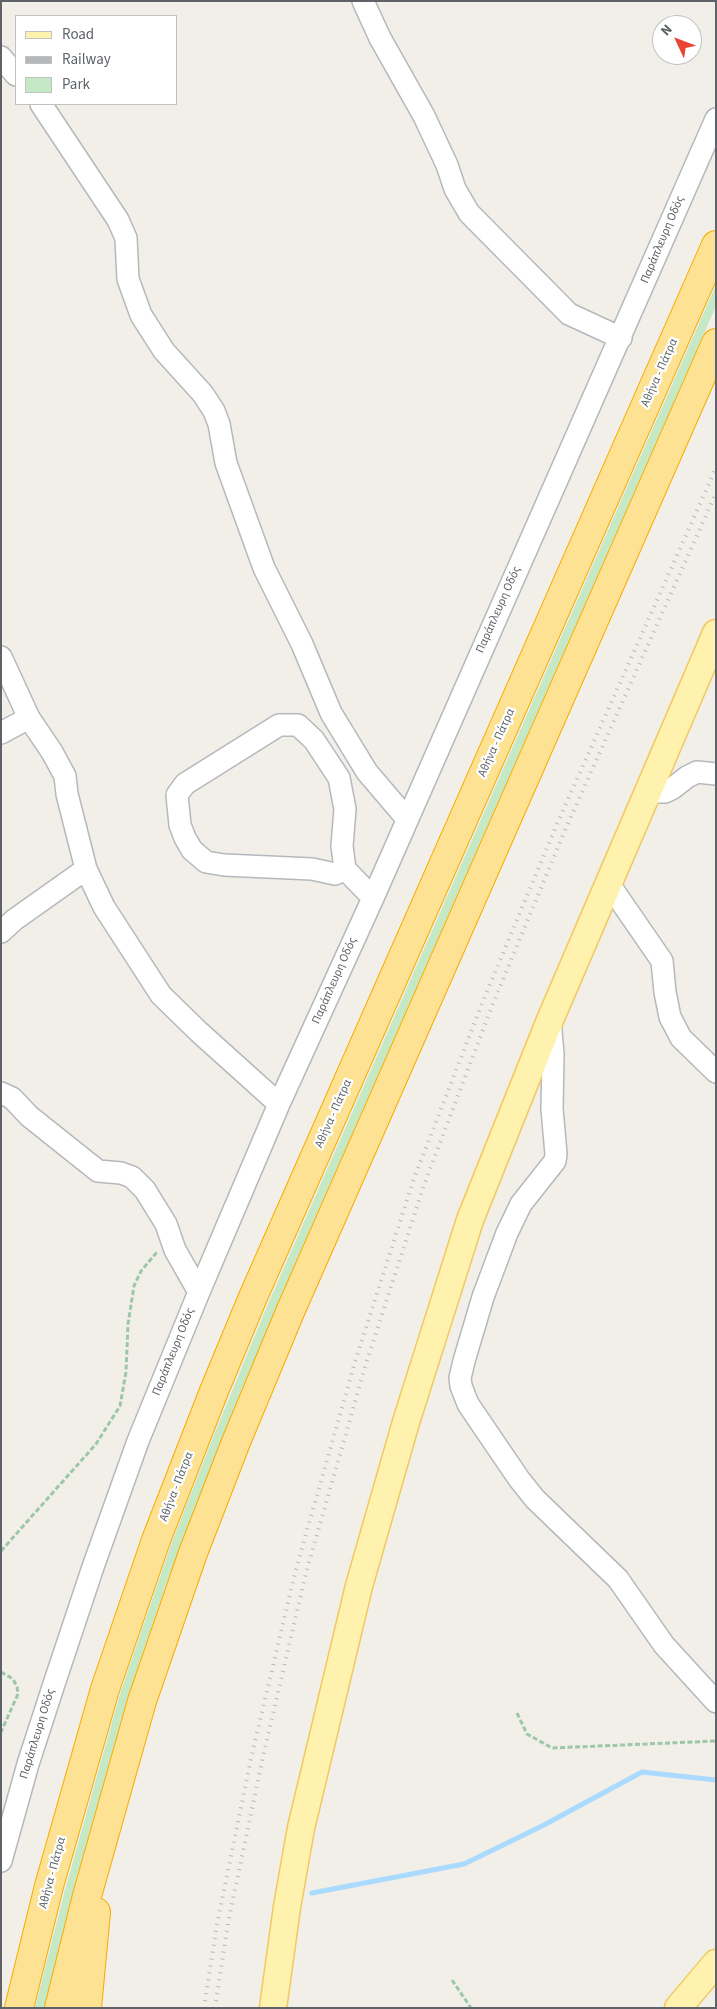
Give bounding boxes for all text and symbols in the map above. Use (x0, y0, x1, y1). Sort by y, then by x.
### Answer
legend (15, 15, 178, 105)
north arrow (652, 15, 702, 65)
text: N (656, 20, 677, 41)
text: Road (62, 24, 94, 45)
text: Railway (62, 49, 111, 70)
text: Park (62, 74, 90, 95)
street label: Παράπλευρη Οδός (638, 194, 688, 286)
street label: Αθήνα - Πάτρα (639, 337, 681, 409)
street label: Παράπλευρη Οδός (473, 564, 525, 656)
street label: Αθήνα - Πάτρα (476, 707, 518, 779)
street label: Παράπλευρη Οδός (309, 935, 361, 1027)
street label: Αθήνα - Πάτρα (313, 1078, 355, 1150)
street label: Παράπλευρη Οδός (150, 1306, 198, 1398)
street label: Αθήνα - Πάτρα (157, 1450, 197, 1524)
street label: Παράπλευρη Οδός (17, 1687, 59, 1781)
street label: Αθήνα - Πάτρα (37, 1836, 69, 1910)

